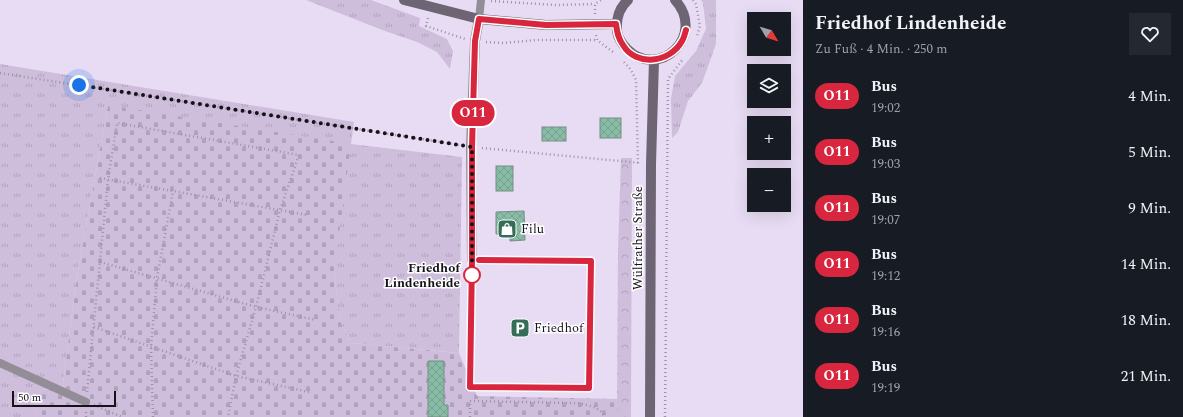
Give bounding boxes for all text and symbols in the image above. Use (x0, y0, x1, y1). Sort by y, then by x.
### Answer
text: Friedhof Lindenheide (815, 9, 1006, 38)
north arrow (747, 12, 791, 56)
map controls (747, 12, 791, 212)
button: heart (1129, 13, 1171, 55)
text: Zu Fuß · 4 Min. · 250 m (815, 39, 947, 59)
button: layers (747, 64, 791, 108)
your location (69, 75, 89, 95)
text: Bus (871, 75, 897, 98)
text: O11 (824, 85, 850, 106)
text: 4 Min. (1128, 85, 1171, 108)
text: 19:02 (871, 98, 900, 118)
line badge: O11 (450, 100, 496, 126)
text: O11 (460, 102, 486, 123)
button: + (747, 116, 791, 160)
text: Bus (871, 131, 897, 154)
text: O11 (824, 141, 850, 162)
text: 5 Min. (1128, 141, 1171, 164)
text: 19:03 (871, 154, 900, 174)
button: − (747, 168, 791, 212)
street label: Wülfrather Straße (628, 186, 648, 290)
text: Bus (871, 187, 897, 210)
text: O11 (824, 197, 850, 218)
text: 9 Min. (1128, 197, 1171, 220)
text: 19:07 (871, 210, 900, 230)
shop icon: Filu (496, 218, 518, 240)
place label: Filu (521, 219, 544, 239)
text: Bus (871, 243, 897, 266)
text: O11 (824, 253, 850, 274)
text: 14 Min. (1121, 253, 1171, 276)
place label: Friedhof Lindenheide (384, 258, 461, 293)
marker: Friedhof Lindenheide (463, 266, 481, 284)
text: 19:12 (871, 266, 900, 286)
text: Bus (871, 299, 897, 322)
text: O11 (824, 309, 850, 330)
text: 18 Min. (1121, 309, 1171, 332)
parking icon: Friedhof (509, 317, 531, 339)
place label: Friedhof (534, 318, 585, 338)
text: 19:16 (871, 322, 900, 342)
text: Bus (871, 355, 897, 378)
text: O11 (824, 365, 850, 386)
text: 21 Min. (1121, 365, 1171, 388)
text: 19:19 (871, 378, 900, 398)
scale bar (12, 389, 116, 408)
text: 50 m (18, 389, 41, 406)

